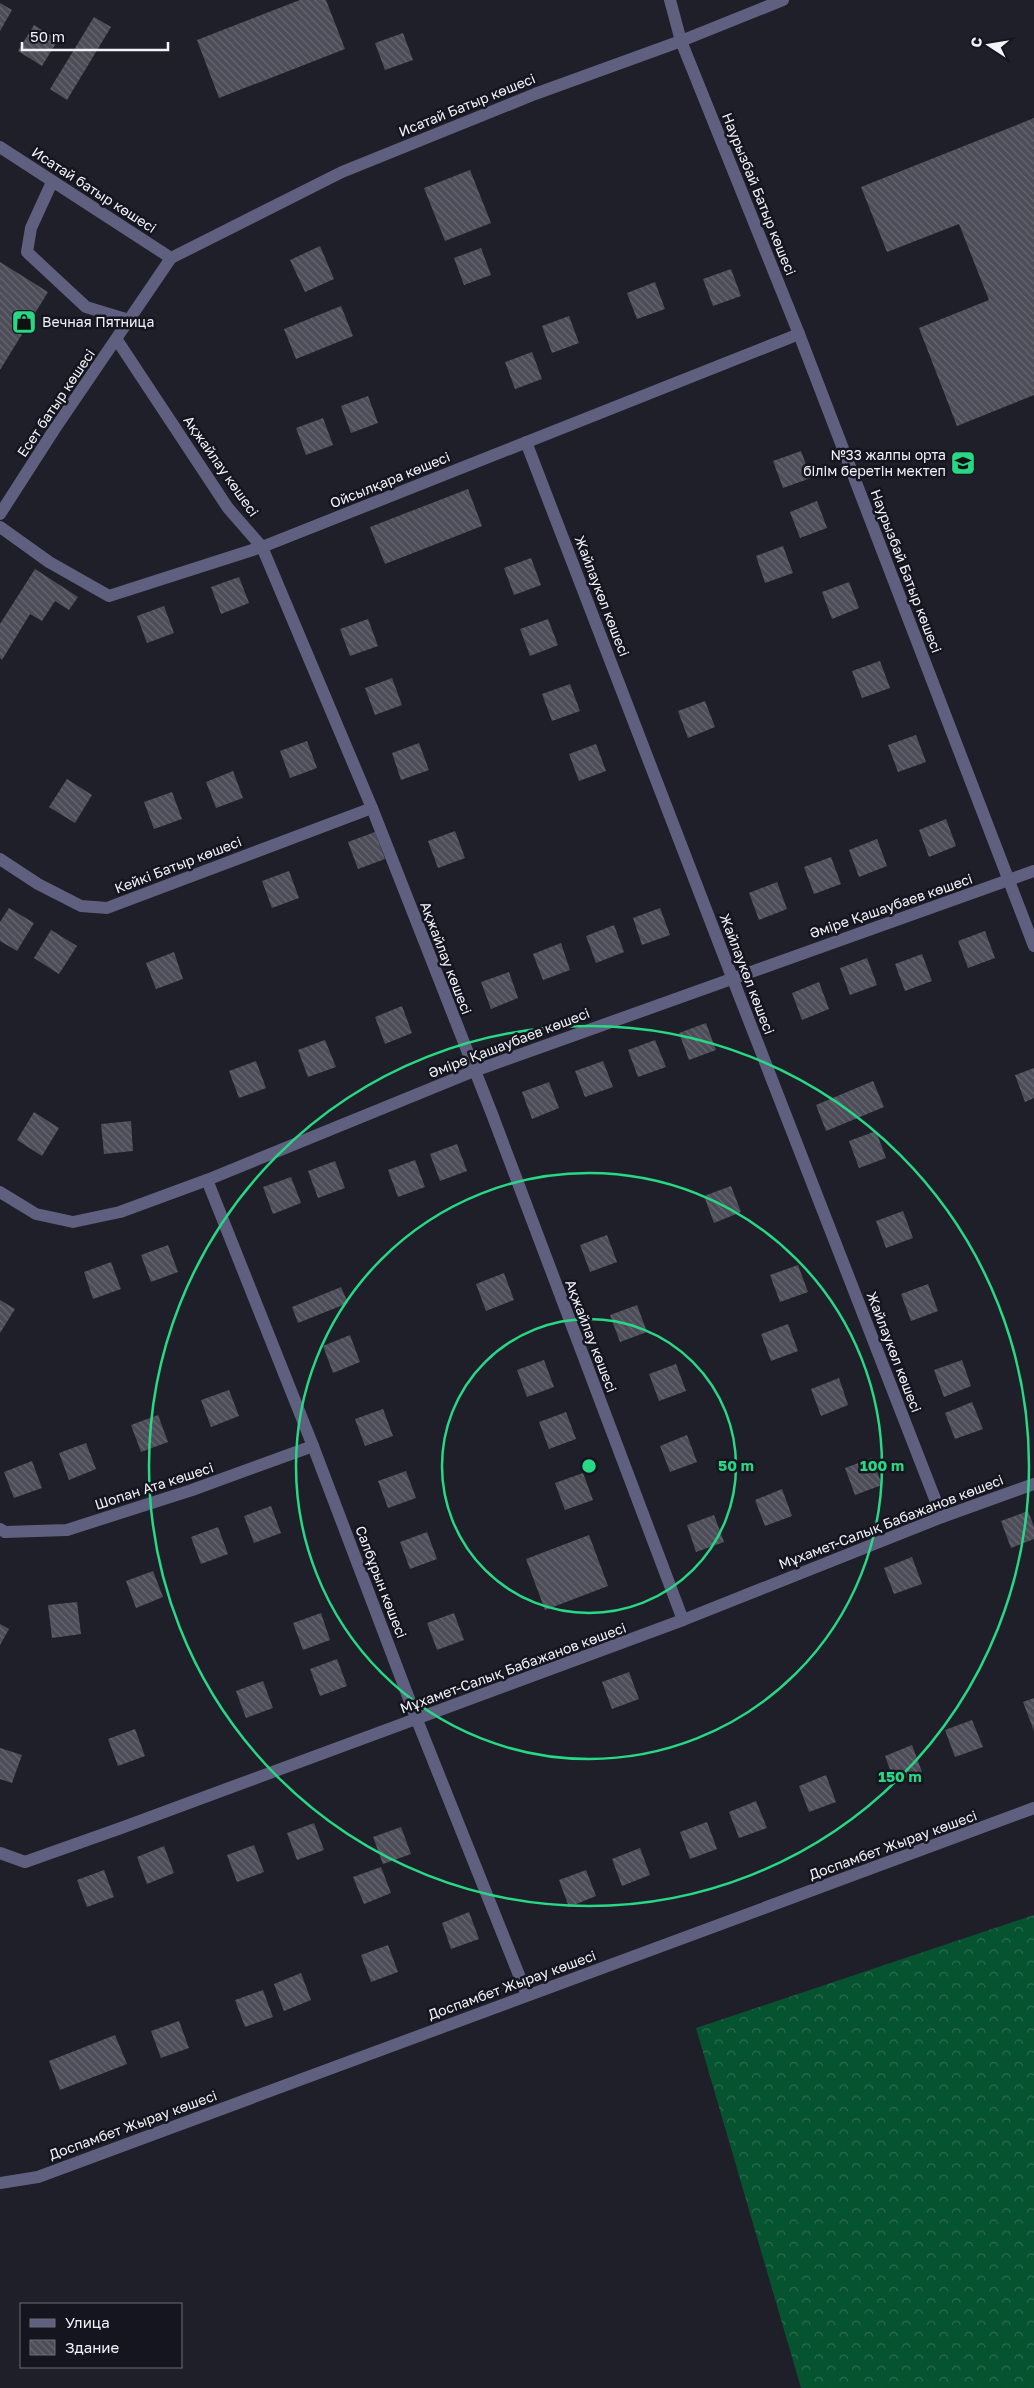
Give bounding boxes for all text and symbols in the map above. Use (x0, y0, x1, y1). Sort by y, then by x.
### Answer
scale bar (22, 20, 169, 52)
north arrow (964, 20, 1014, 70)
text: 50 m (30, 27, 65, 45)
text: С (966, 36, 985, 49)
street label: Исатай Батыр көшесі (396, 69, 538, 140)
street label: Наурызбай Батыр көшесі (719, 110, 800, 278)
street label: Исатай батыр көшесі (29, 143, 160, 236)
shop icon: Вечная Пятница (11, 309, 37, 335)
place label: Вечная Пятница (42, 313, 154, 330)
street label: Есет батыр көшесі (13, 345, 98, 460)
street label: Ақжайлау көшесі (180, 412, 263, 519)
place label: №33 жалпы орта білім беретін мектеп (803, 446, 946, 479)
street label: Ойсылқара көшесі (327, 448, 452, 511)
school or university icon: №33 жалпы орта білім беретін мектеп (950, 450, 976, 476)
street label: Наурызбай Батыр көшесі (867, 487, 946, 655)
street label: Жайлаукөл көшесі (572, 533, 633, 659)
street label: Кейкі Батыр көшесі (112, 832, 244, 897)
street label: Әміре Қашаубаев көшесі (807, 870, 975, 941)
street label: Ақжайлау көшесі (417, 899, 476, 1017)
street label: Жайлаукөл көшесі (717, 911, 778, 1037)
street label: Әміре Қашаубаев көшесі (426, 1004, 592, 1081)
street label: Ақжайлау көшесі (562, 1277, 621, 1395)
street label: Жайлаукөл көшесі (864, 1289, 925, 1415)
text: 50 m (718, 1456, 754, 1474)
text: 100 m (860, 1456, 904, 1474)
centre of rings (580, 1457, 598, 1475)
street label: Шопан Ата көшесі (92, 1458, 215, 1513)
street label: Мұхамет-Салық Бабажанов көшесі (776, 1471, 1006, 1573)
street label: Салбұрын көшесі (351, 1523, 411, 1641)
street label: Мұхамет-Салық Бабажанов көшесі (397, 1619, 629, 1717)
text: 150 m (878, 1767, 922, 1785)
street label: Доспамбет Жырау көшесі (807, 1806, 979, 1883)
street label: Доспамбет Жырау көшесі (426, 1946, 598, 2023)
street label: Доспамбет Жырау көшесі (47, 2086, 219, 2163)
legend (20, 2303, 182, 2368)
text: Улица (65, 2313, 110, 2331)
text: Здание (65, 2338, 119, 2356)

